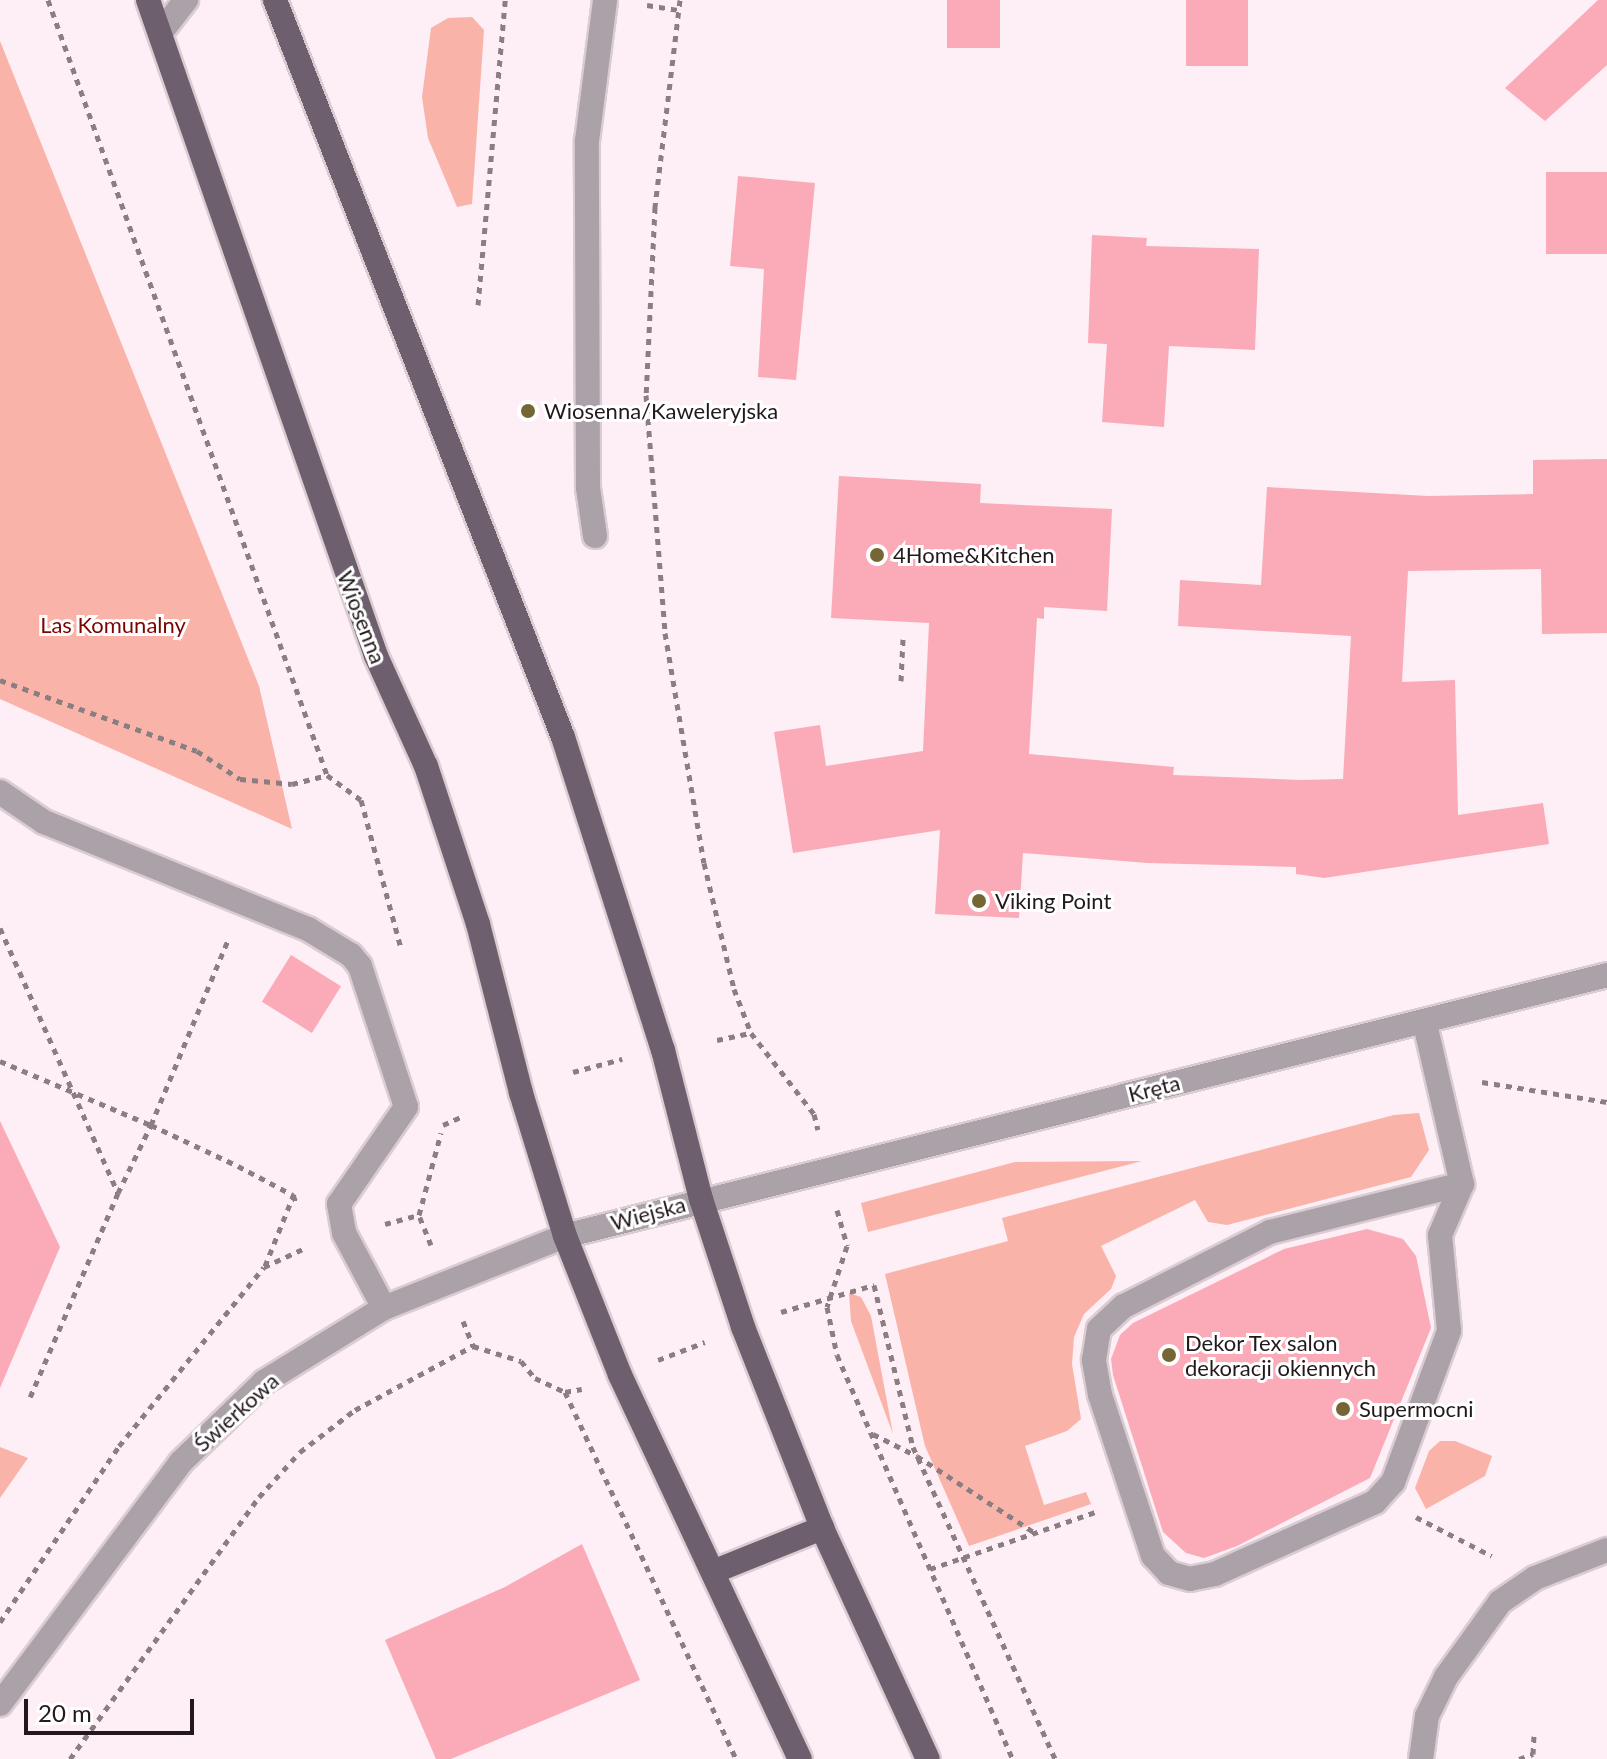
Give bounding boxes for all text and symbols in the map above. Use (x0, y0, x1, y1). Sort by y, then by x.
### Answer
place label: Wiosenna/Kaweleryjska (544, 398, 778, 424)
marker: Wiosenna/Kaweleryjska (519, 402, 537, 420)
place label: 4Home&Kitchen (893, 542, 1054, 568)
marker: 4Home&Kitchen (868, 546, 886, 564)
street label: Wiosenna (332, 567, 392, 667)
park label: Las Komunalny (40, 612, 186, 638)
place label: Viking Point (995, 888, 1111, 914)
marker: Viking Point (970, 892, 988, 910)
street label: Kręta (1125, 1069, 1183, 1107)
street label: Wiejska (608, 1190, 688, 1236)
place label: Dekor Tex salon dekoracji okiennych (1185, 1329, 1376, 1380)
marker: Dekor Tex salon dekoracji okiennych (1160, 1346, 1178, 1364)
street label: Świerkowa (188, 1367, 284, 1457)
place label: Supermocni (1359, 1396, 1474, 1422)
marker: Supermocni (1334, 1400, 1352, 1418)
scale bar (28, 1683, 198, 1733)
text: 20 m (38, 1698, 92, 1727)

